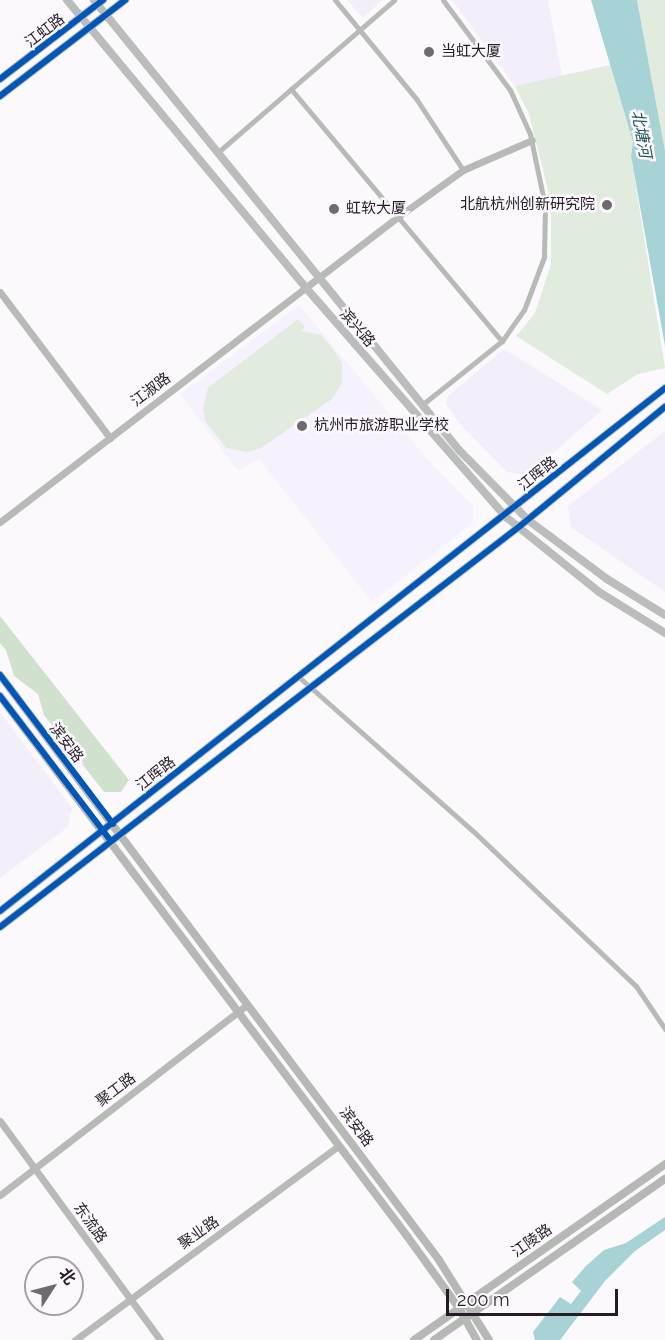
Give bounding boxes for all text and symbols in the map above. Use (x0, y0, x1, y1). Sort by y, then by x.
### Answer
street label: 江虹路 (22, 10, 68, 52)
place label: 当虹大厦 (441, 43, 501, 61)
marker: 当虹大厦 (422, 45, 436, 59)
water label: 北塘河 (627, 109, 655, 159)
place label: 北航杭州创新研究院 (460, 196, 595, 214)
marker: 北航杭州创新研究院 (600, 198, 614, 212)
place label: 虹软大厦 (346, 200, 406, 218)
marker: 虹软大厦 (327, 202, 341, 216)
street label: 滨兴路 (335, 305, 379, 351)
street label: 江淑路 (128, 369, 174, 411)
place label: 杭州市旅游职业学校 (314, 417, 449, 435)
marker: 杭州市旅游职业学校 (295, 419, 309, 433)
street label: 江晖路 (515, 453, 561, 495)
street label: 滨安路 (45, 720, 87, 766)
street label: 江晖路 (133, 753, 179, 795)
street label: 聚工路 (93, 1069, 139, 1111)
street label: 滨安路 (335, 1104, 377, 1150)
street label: 东流路 (69, 1200, 111, 1246)
street label: 聚业路 (175, 1213, 223, 1253)
street label: 江陵路 (508, 1221, 556, 1261)
north arrow (24, 1256, 84, 1316)
text: 北 (55, 1264, 80, 1288)
scale bar (449, 1277, 622, 1315)
text: 200 m (457, 1289, 510, 1310)

